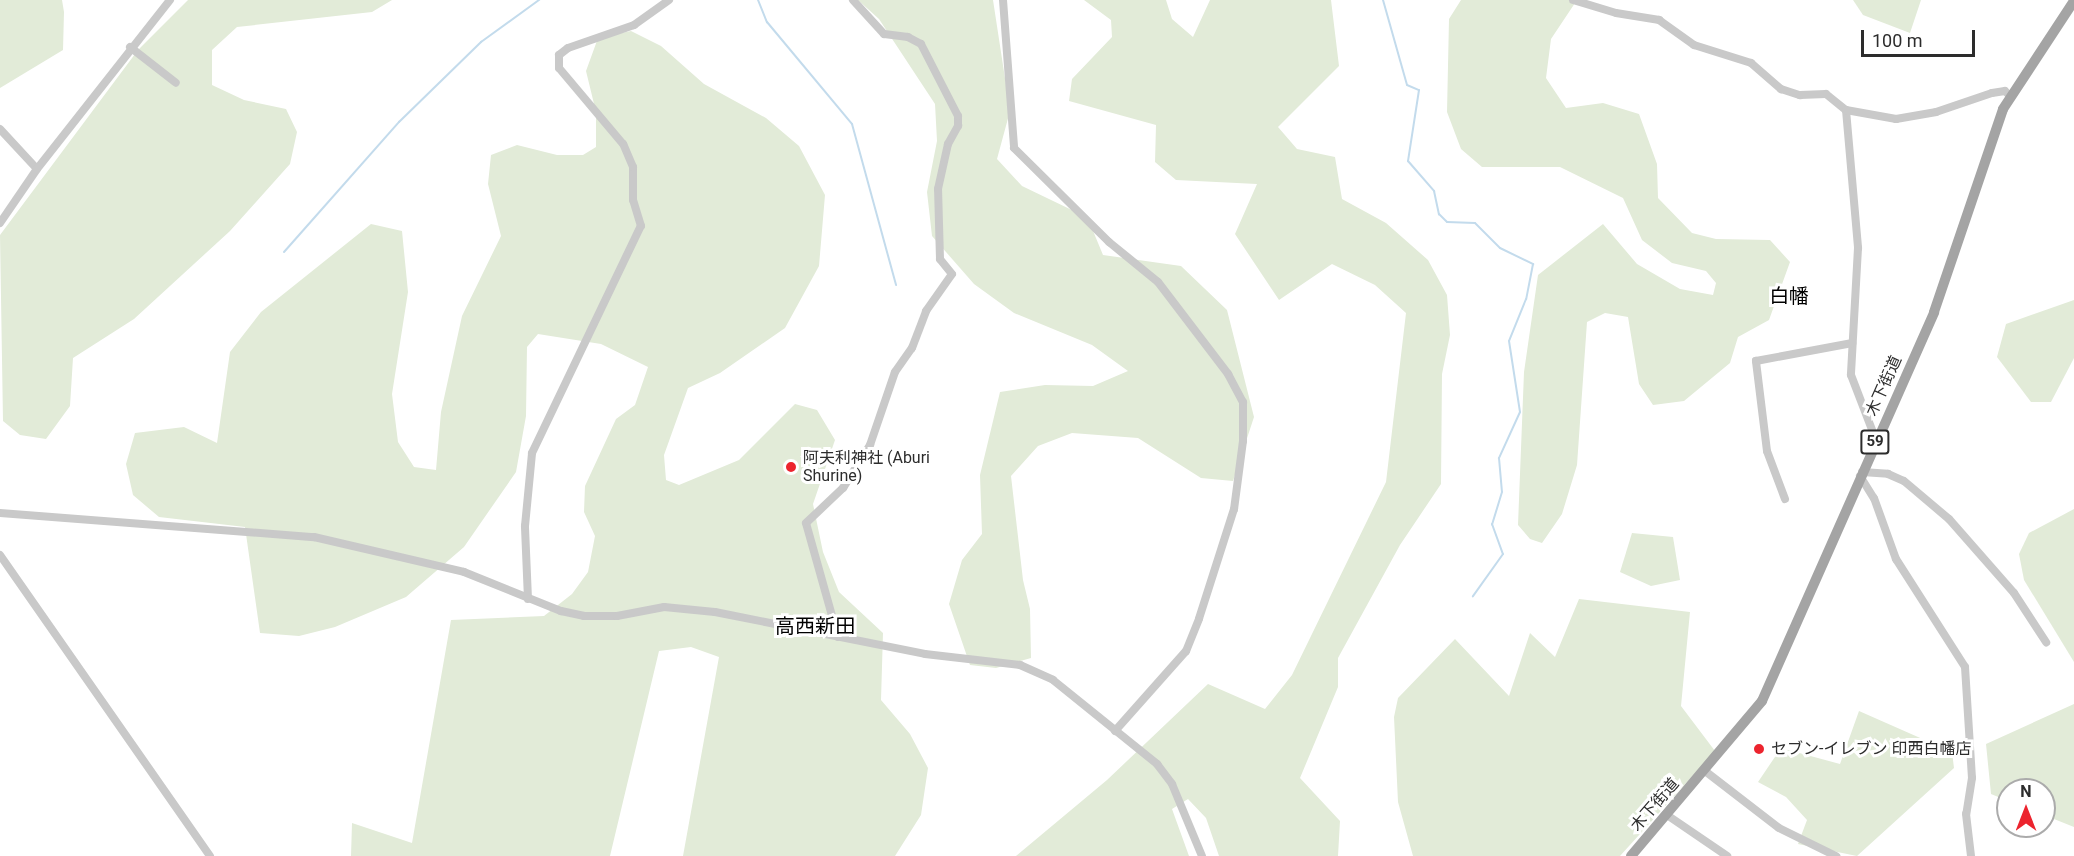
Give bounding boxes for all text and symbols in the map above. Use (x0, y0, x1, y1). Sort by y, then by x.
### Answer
scale bar (1864, 18, 1978, 56)
text: 100 m (1872, 30, 1923, 51)
district label: 白幡 (1769, 284, 1809, 308)
street label: 木下街道 (1862, 353, 1906, 419)
road number: 59 (1860, 430, 1890, 454)
place label: 阿夫利神社 (Aburi Shurine) (803, 448, 930, 486)
marker: 阿夫利神社 (Aburi Shurine) (784, 460, 798, 474)
district label: 高西新田 (775, 614, 855, 638)
place label: セブン-イレブン 印西白幡店 (1771, 739, 1971, 759)
marker: セブン-イレブン 印西白幡店 (1752, 742, 1766, 756)
street label: 木下街道 (1627, 775, 1683, 835)
north arrow (1996, 778, 2056, 838)
text: N (2020, 782, 2032, 801)

